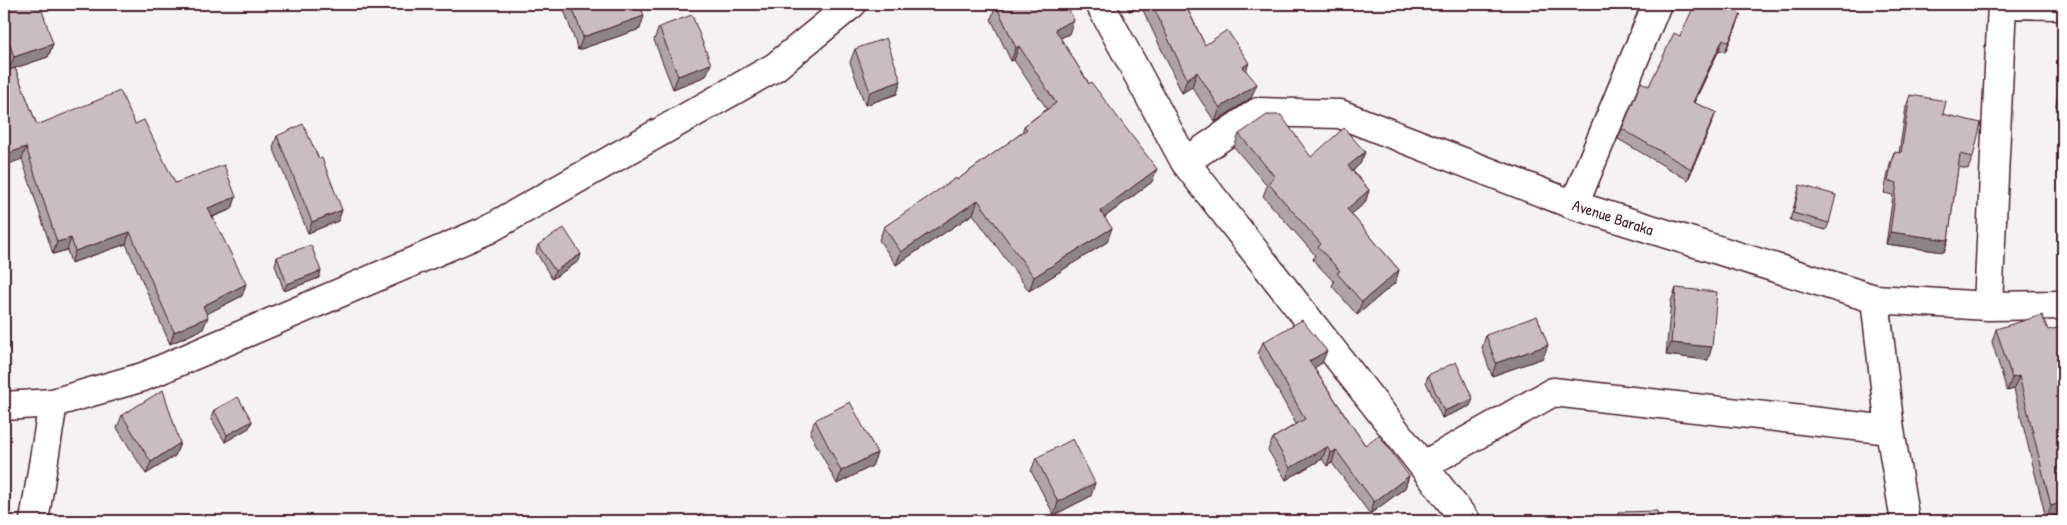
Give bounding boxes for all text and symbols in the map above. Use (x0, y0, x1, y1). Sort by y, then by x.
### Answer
street label: Avenue Baraka (1570, 194, 1656, 240)

